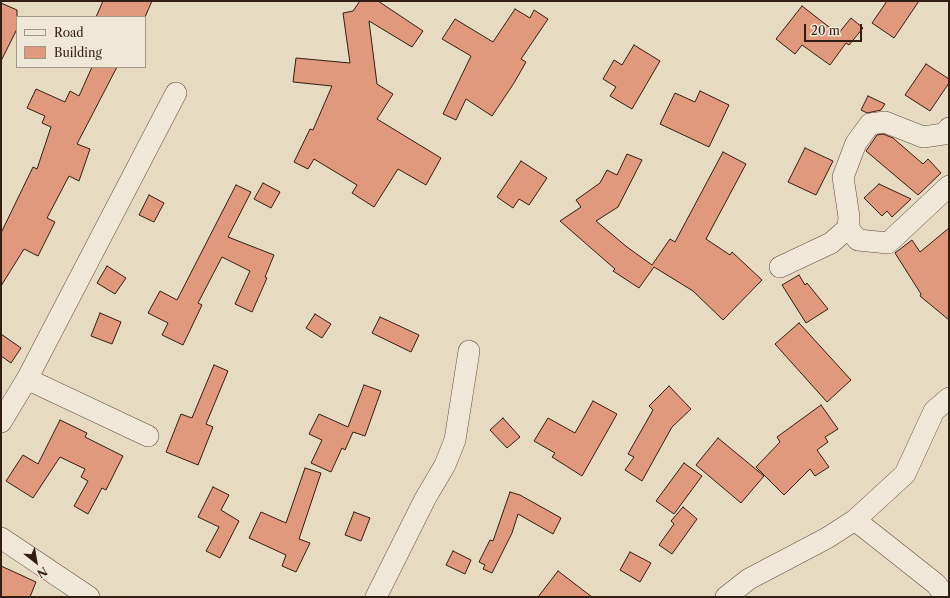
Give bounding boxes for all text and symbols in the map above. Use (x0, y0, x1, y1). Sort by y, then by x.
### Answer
legend (16, 16, 146, 68)
scale bar (806, 16, 864, 42)
text: 20 m (811, 23, 840, 38)
text: Road (54, 25, 84, 40)
text: Building (54, 45, 102, 60)
north arrow (16, 542, 56, 582)
text: N (34, 564, 50, 581)

